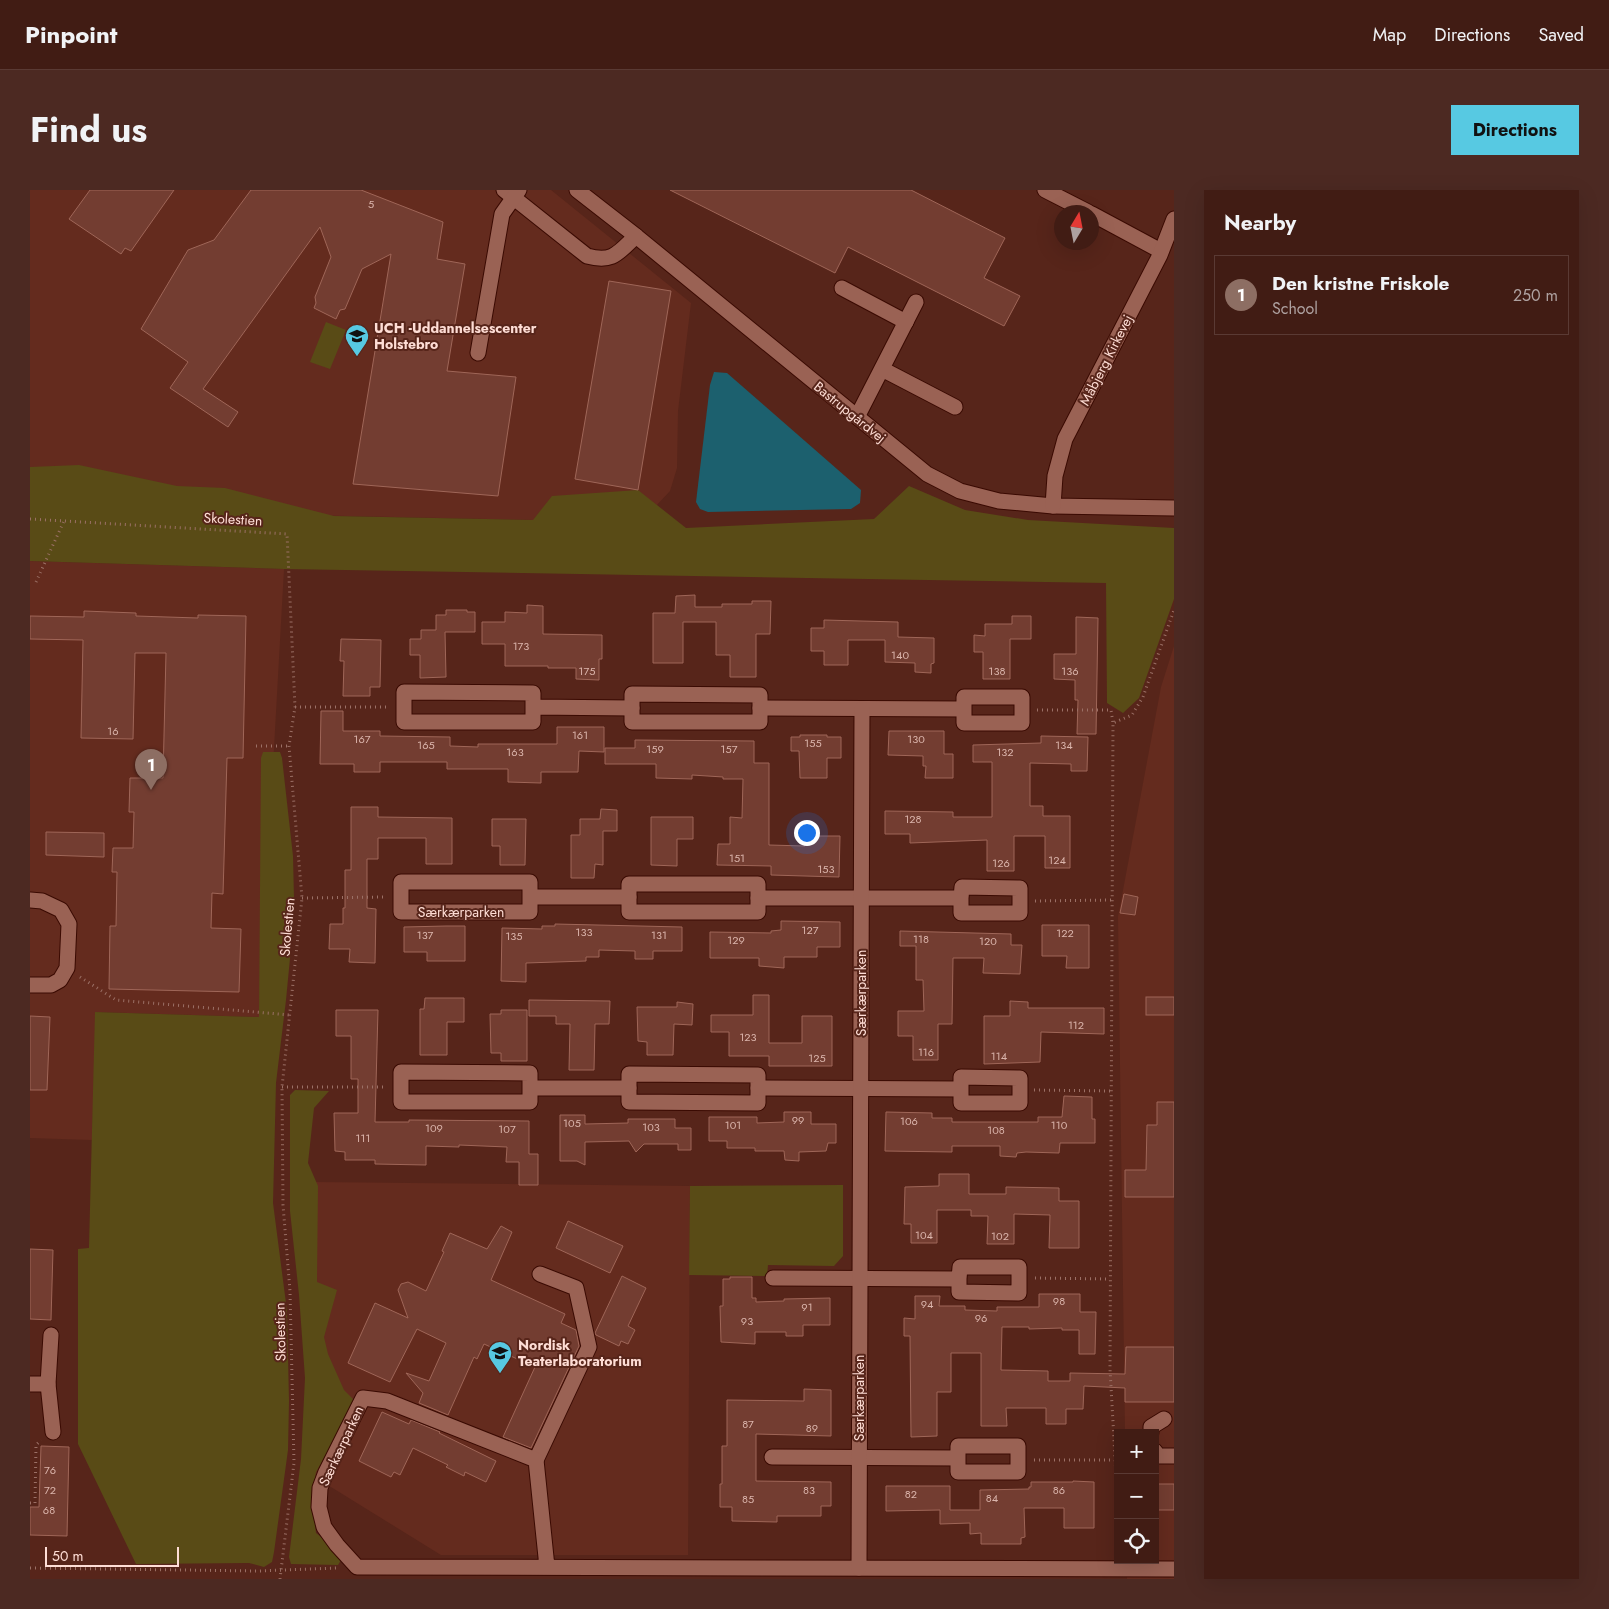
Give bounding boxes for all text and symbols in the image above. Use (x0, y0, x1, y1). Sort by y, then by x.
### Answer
text: Pinpoint (25, 17, 117, 52)
text: Map (1373, 22, 1406, 48)
text: Directions (1434, 22, 1510, 48)
text: Saved (1538, 22, 1584, 48)
text: Find us (30, 105, 147, 155)
button: Directions (1451, 105, 1579, 155)
house number: 5 (368, 196, 374, 212)
north arrow (1054, 205, 1099, 250)
text: Nearby (1224, 208, 1296, 238)
text: Den kristne Friskole (1272, 270, 1449, 297)
text: 1 (1237, 284, 1245, 307)
text: 250 m (1513, 284, 1558, 307)
text: School (1272, 297, 1318, 320)
street label: Måbjerg Kirkevej (1074, 311, 1138, 409)
place label: UCH -Uddannelsescenter Holstebro (374, 318, 537, 354)
school or university icon: UCH -Uddannelsescenter Holstebro (344, 323, 370, 357)
street label: Bastrupgårdvej (810, 377, 890, 447)
street label: Skolestien (203, 507, 263, 531)
house number: 173 (513, 638, 529, 654)
house number: 140 (891, 647, 909, 663)
house number: 175 (579, 663, 595, 679)
house number: 138 (989, 663, 1005, 679)
house number: 136 (1061, 663, 1079, 679)
house number: 16 (107, 723, 119, 739)
house number: 161 (572, 727, 588, 743)
house number: 167 (353, 731, 371, 747)
house number: 130 (907, 731, 925, 747)
house number: 155 (804, 735, 822, 751)
house number: 165 (417, 737, 435, 753)
house number: 134 (1055, 737, 1073, 753)
house number: 159 (646, 741, 664, 757)
house number: 157 (721, 741, 738, 757)
house number: 163 (506, 744, 524, 760)
house number: 132 (996, 744, 1014, 760)
pin: 1 (135, 749, 167, 790)
house number: 128 (904, 811, 922, 827)
your location (794, 820, 820, 846)
house number: 151 (729, 850, 745, 866)
house number: 124 (1048, 852, 1066, 868)
house number: 126 (992, 855, 1010, 871)
house number: 153 (817, 861, 835, 877)
street label: Skolestien (274, 897, 300, 957)
street label: Særkærparken (418, 902, 504, 922)
house number: 127 (802, 922, 819, 938)
house number: 133 (576, 924, 592, 940)
house number: 122 (1056, 925, 1074, 941)
house number: 137 (417, 927, 434, 943)
house number: 131 (651, 927, 667, 943)
house number: 135 (505, 928, 523, 944)
house number: 118 (913, 931, 929, 947)
house number: 129 (727, 932, 745, 948)
house number: 120 (979, 933, 997, 949)
street label: Særkærparken (851, 950, 871, 1036)
house number: 112 (1068, 1017, 1084, 1033)
house number: 123 (739, 1029, 757, 1045)
house number: 116 (918, 1044, 934, 1060)
house number: 114 (991, 1048, 1008, 1064)
house number: 125 (808, 1050, 826, 1066)
house number: 99 (792, 1112, 804, 1128)
house number: 106 (900, 1113, 918, 1129)
house number: 105 (563, 1115, 581, 1131)
house number: 101 (725, 1117, 741, 1133)
house number: 110 (1051, 1117, 1068, 1133)
house number: 103 (642, 1119, 660, 1135)
house number: 109 (425, 1120, 443, 1136)
house number: 107 (498, 1121, 516, 1137)
house number: 108 (987, 1122, 1005, 1138)
house number: 111 (356, 1130, 370, 1146)
house number: 104 (915, 1227, 934, 1243)
house number: 102 (991, 1228, 1009, 1244)
house number: 98 (1053, 1293, 1065, 1309)
house number: 94 (921, 1296, 934, 1312)
house number: 91 (801, 1299, 813, 1315)
street label: Skolestien (269, 1302, 291, 1362)
house number: 96 (975, 1310, 987, 1326)
house number: 93 (741, 1313, 753, 1329)
place label: Nordisk Teaterlaboratorium (518, 1335, 642, 1371)
school or university icon: Nordisk Teaterlaboratorium (487, 1340, 513, 1374)
street label: Særkærparken (849, 1355, 869, 1441)
street label: Særkærparken (314, 1403, 368, 1489)
house number: 87 (742, 1416, 754, 1432)
house number: 89 (806, 1420, 818, 1436)
map controls (1114, 1429, 1159, 1564)
button: + (1114, 1429, 1159, 1474)
house number: 76 (44, 1462, 56, 1478)
button: − (1114, 1474, 1159, 1519)
house number: 72 (44, 1482, 56, 1498)
house number: 83 (803, 1482, 815, 1498)
house number: 86 (1053, 1482, 1065, 1498)
house number: 82 (905, 1486, 917, 1502)
house number: 84 (986, 1490, 999, 1506)
house number: 85 (742, 1491, 754, 1507)
house number: 68 (43, 1502, 55, 1518)
button: locate (1114, 1519, 1159, 1564)
scale bar (45, 1544, 179, 1567)
text: 50 m (52, 1546, 83, 1566)

